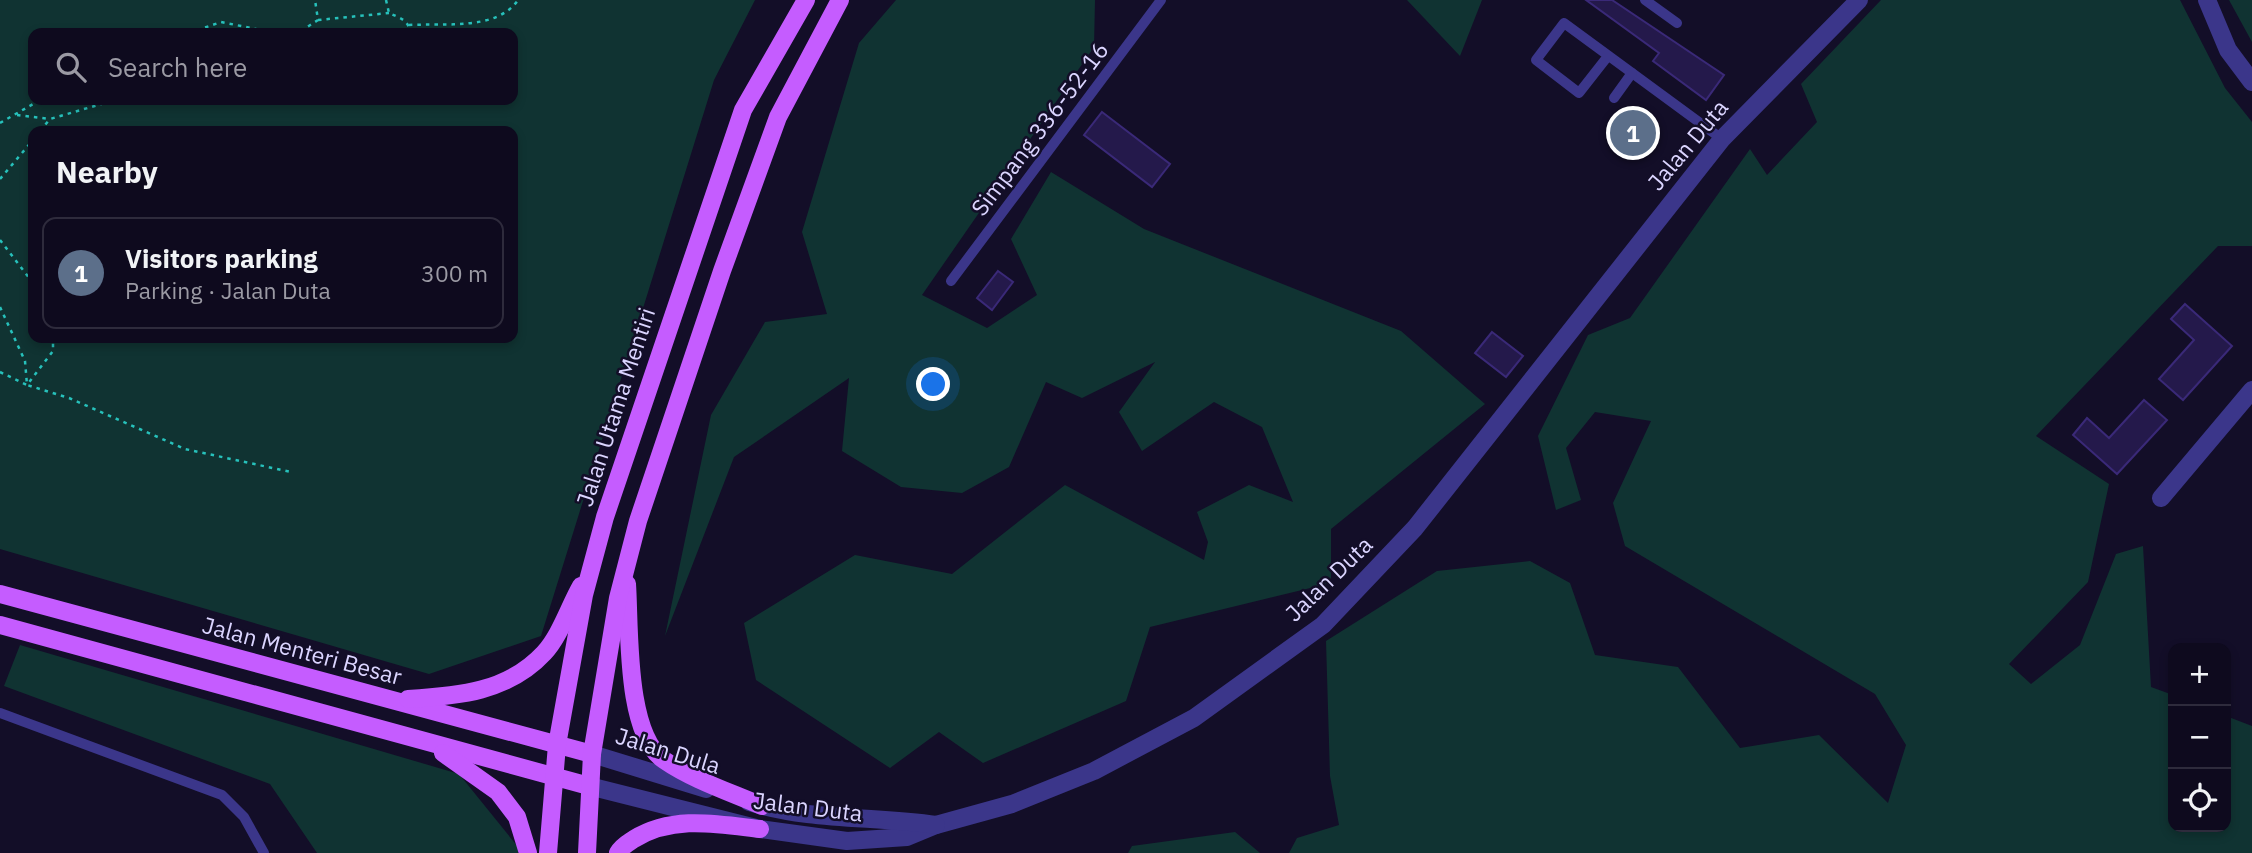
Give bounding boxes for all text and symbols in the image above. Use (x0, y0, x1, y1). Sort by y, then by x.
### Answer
search box (28, 28, 518, 105)
street label: Simpang 336-52-16 (964, 35, 1114, 221)
icon: search (52, 48, 90, 86)
text: Search here (108, 50, 247, 84)
street label: Jalan Duta (1640, 93, 1734, 196)
pin: 1 (1610, 107, 1656, 159)
text: Nearby (56, 152, 158, 191)
text: Visitors parking (125, 241, 318, 275)
text: 1 (74, 258, 88, 288)
text: 300 m (421, 258, 488, 288)
text: Parking · Jalan Duta (125, 275, 331, 305)
street label: Jalan Utama Mentiri (569, 304, 661, 510)
your location (916, 367, 950, 401)
street label: Jalan Duta (1278, 529, 1378, 627)
street label: Jalan Menteri Besar (199, 609, 406, 691)
map controls (2168, 643, 2231, 832)
button: + (2168, 643, 2231, 706)
button: − (2168, 706, 2231, 769)
street label: Jalan Dula (612, 720, 724, 780)
button: locate (2168, 769, 2231, 832)
street label: Jalan Duta (752, 784, 864, 828)

